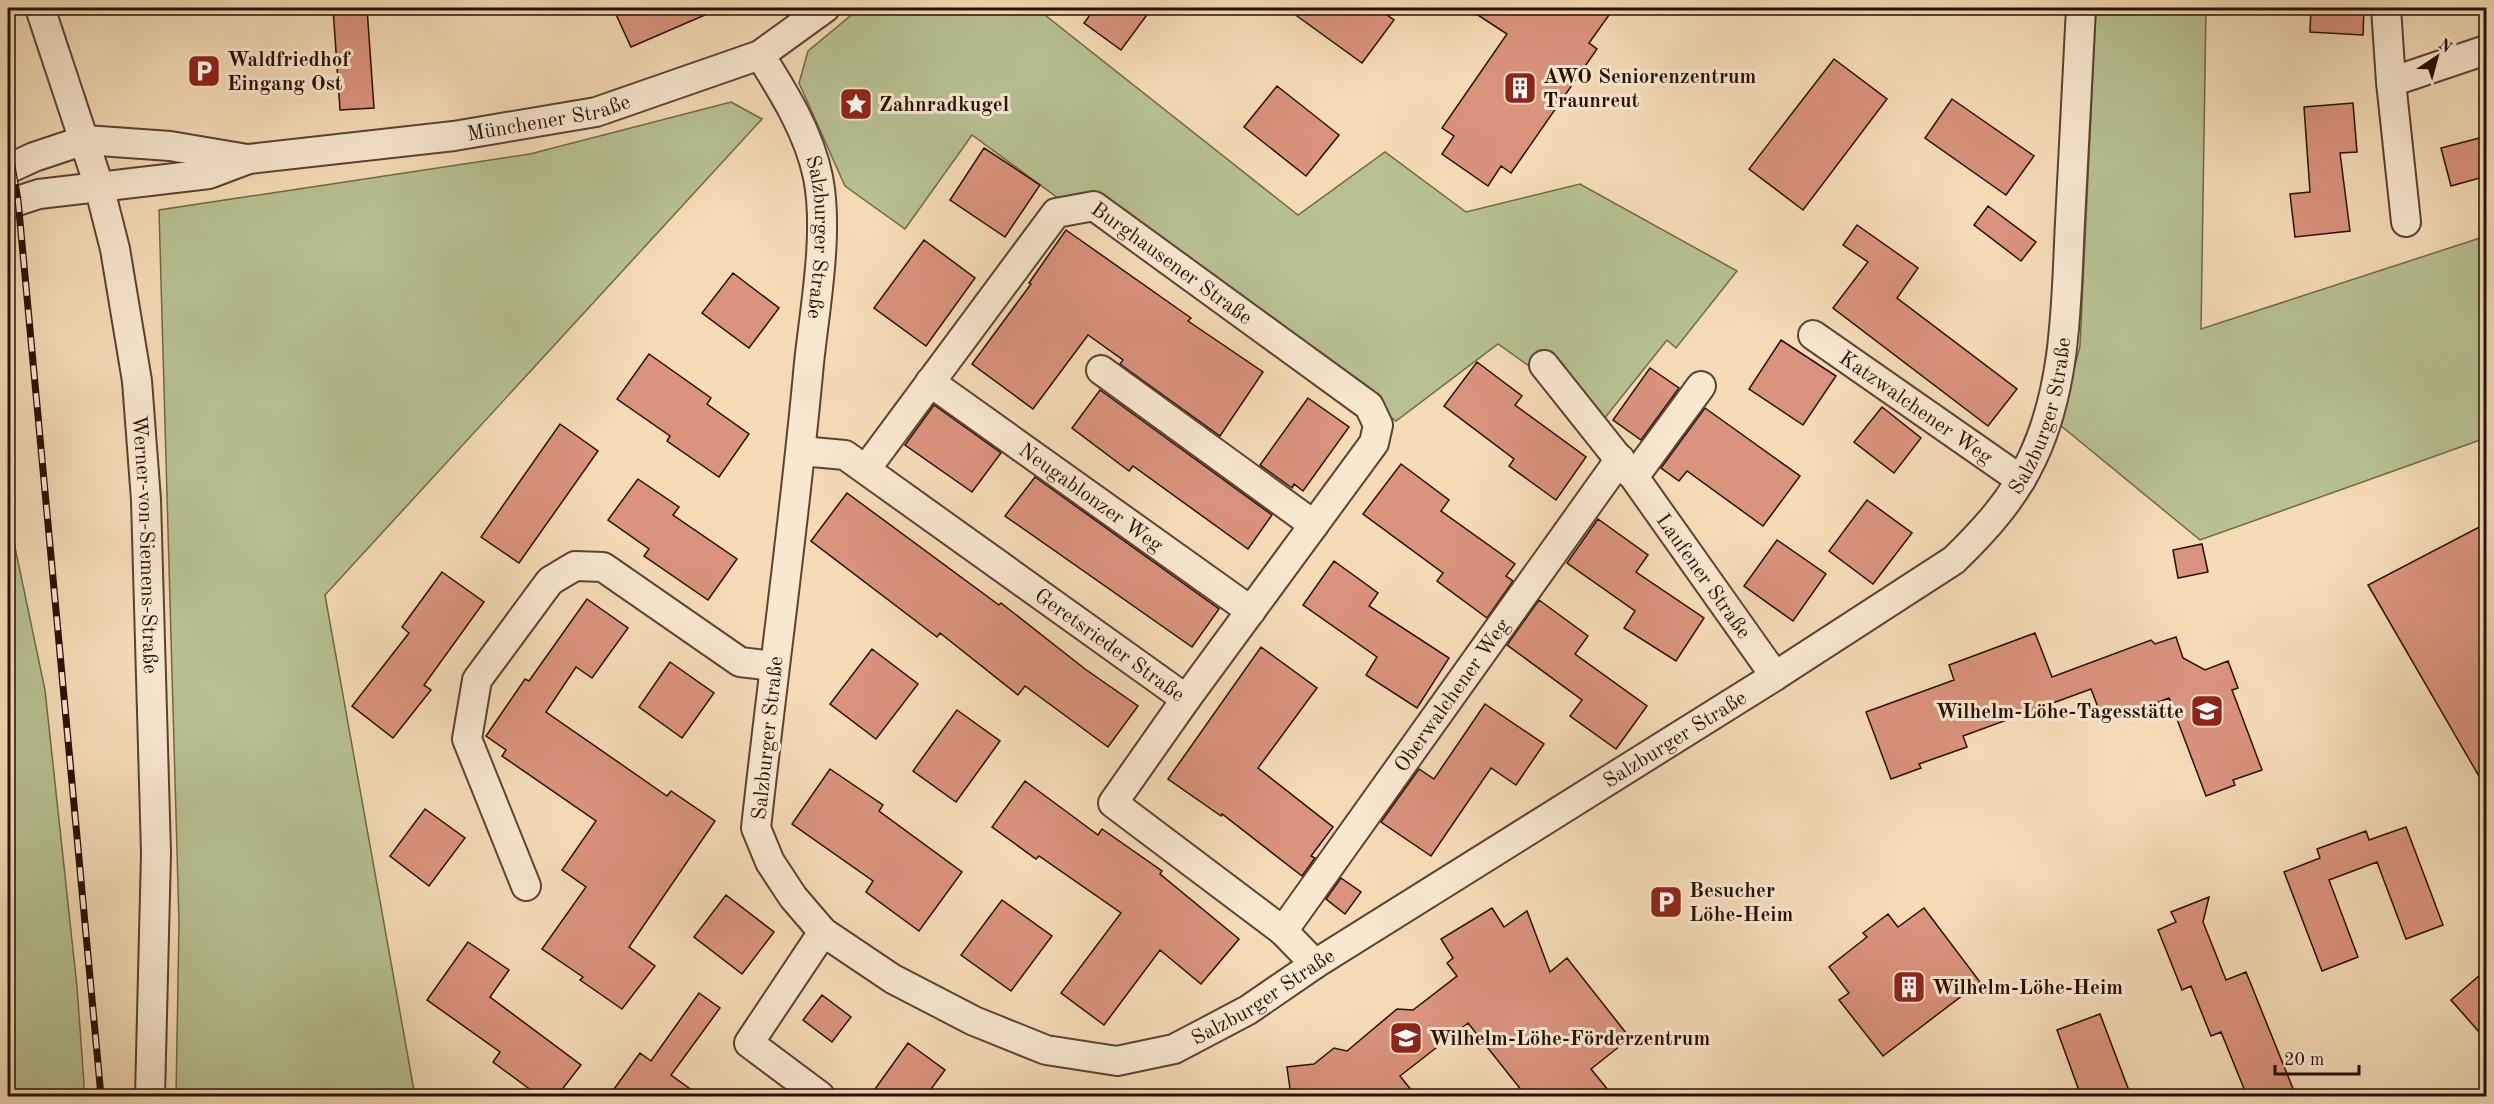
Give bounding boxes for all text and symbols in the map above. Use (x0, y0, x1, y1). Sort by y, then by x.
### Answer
north arrow (2407, 27, 2467, 87)
text: N (2435, 36, 2455, 57)
place label: Waldfriedhof Eingang Ost (227, 50, 351, 95)
parking icon: Waldfriedhof Eingang Ost (186, 53, 222, 89)
place label: AWO Seniorenzentrum Traunreut (1543, 67, 1757, 112)
building icon: AWO Seniorenzentrum Traunreut (1502, 70, 1538, 106)
place icon: Zahnradkugel (838, 86, 874, 122)
street label: Münchener Straße (466, 92, 633, 146)
place label: Zahnradkugel (879, 95, 1009, 116)
street label: Salzburger Straße (801, 153, 831, 320)
street label: Burghausener Straße (1087, 199, 1255, 329)
street label: Salzburger Straße (2005, 336, 2075, 499)
street label: Katzwalchener Weg (1835, 348, 1997, 469)
street label: Werner-von-Siemens-Straße (128, 414, 160, 674)
street label: Neugablonzer Weg (1014, 440, 1167, 557)
street label: Laufener Straße (1651, 510, 1754, 643)
street label: Geretsrieder Straße (1030, 585, 1188, 706)
street label: Oberwalchener Weg (1391, 615, 1515, 776)
street label: Salzburger Straße (749, 655, 788, 821)
street label: Salzburger Straße (1600, 688, 1751, 793)
school or university icon: Wilhelm-Löhe-Tagesstätte (2189, 693, 2225, 729)
place label: Wilhelm-Löhe-Tagesstätte (1936, 702, 2184, 723)
place label: Besucher Löhe-Heim (1689, 881, 1794, 926)
parking icon: Besucher Löhe-Heim (1648, 884, 1684, 920)
street label: Salzburger Straße (1188, 945, 1339, 1050)
building icon: Wilhelm-Löhe-Heim (1891, 969, 1927, 1005)
place label: Wilhelm-Löhe-Heim (1932, 978, 2123, 999)
school or university icon: Wilhelm-Löhe-Förderzentrum (1388, 1020, 1424, 1056)
place label: Wilhelm-Löhe-Förderzentrum (1429, 1029, 1710, 1050)
scale bar (2275, 1038, 2359, 1076)
text: 20 m (2284, 1051, 2324, 1069)

